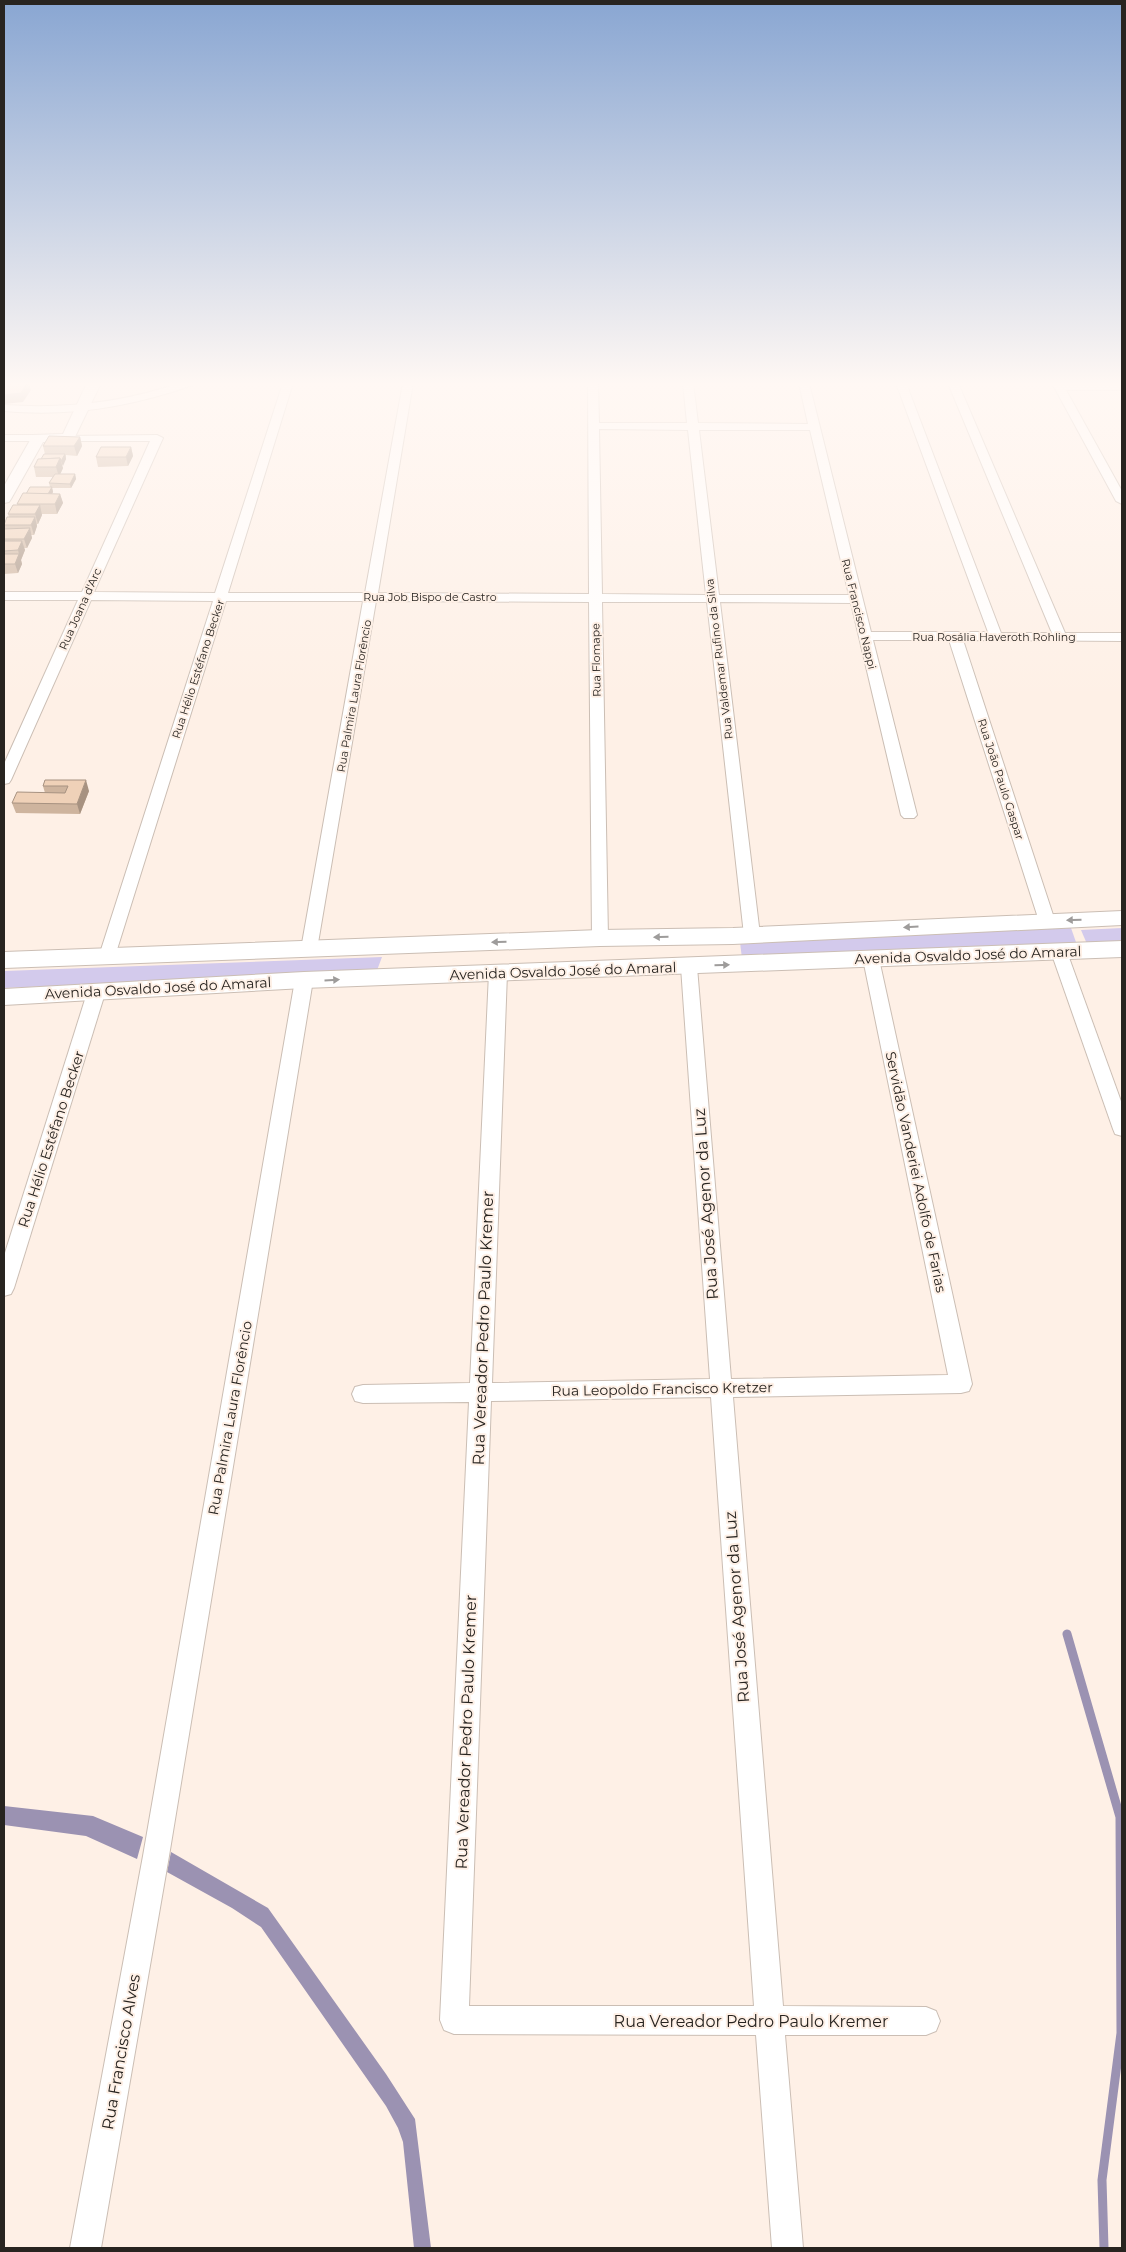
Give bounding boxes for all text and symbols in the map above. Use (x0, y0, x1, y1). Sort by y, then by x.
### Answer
street label: Rua Francisco Nappi (839, 557, 879, 671)
street label: Rua Joana d'Arc (56, 566, 104, 652)
street label: Rua Valdemar Rufino da Silva (702, 578, 736, 740)
street label: Rua Job Bispo de Castro (363, 590, 497, 604)
street label: Rua Hélio Estéfano Becker (169, 598, 227, 740)
street label: Rua Palmira Laura Florêncio (334, 619, 374, 773)
street label: Rua Flomape (588, 623, 604, 697)
street label: Rua Rosália Haveroth Rohling (912, 630, 1076, 644)
street label: Rua João Paulo Gaspar (975, 717, 1027, 841)
one-way arrow (1065, 917, 1081, 925)
one-way arrow (903, 924, 919, 932)
one-way arrow (653, 933, 669, 941)
one-way arrow (491, 939, 507, 947)
street label: Avenida Osvaldo José do Amaral (854, 942, 1082, 968)
street label: Avenida Osvaldo José do Amaral (449, 958, 677, 984)
one-way arrow (714, 961, 730, 969)
street label: Avenida Osvaldo José do Amaral (44, 973, 272, 1003)
one-way arrow (324, 976, 340, 984)
street label: Rua Hélio Estéfano Becker (14, 1048, 88, 1230)
street label: Servidão Vanderiei Adolfo de Farias (882, 1050, 950, 1294)
street label: Rua José Agenor da Luz (690, 1108, 722, 1300)
street label: Rua Vereador Pedro Paulo Kremer (469, 1190, 497, 1466)
street label: Rua Palmira Laura Florêncio (204, 1319, 256, 1517)
street label: Rua Leopoldo Francisco Kretzer (551, 1378, 773, 1400)
street label: Rua José Agenor da Luz (721, 1511, 753, 1703)
street label: Rua Vereador Pedro Paulo Kremer (452, 1594, 480, 1870)
street label: Rua Francisco Alves (98, 1973, 144, 2131)
street label: Rua Vereador Pedro Paulo Kremer (614, 2012, 888, 2031)

